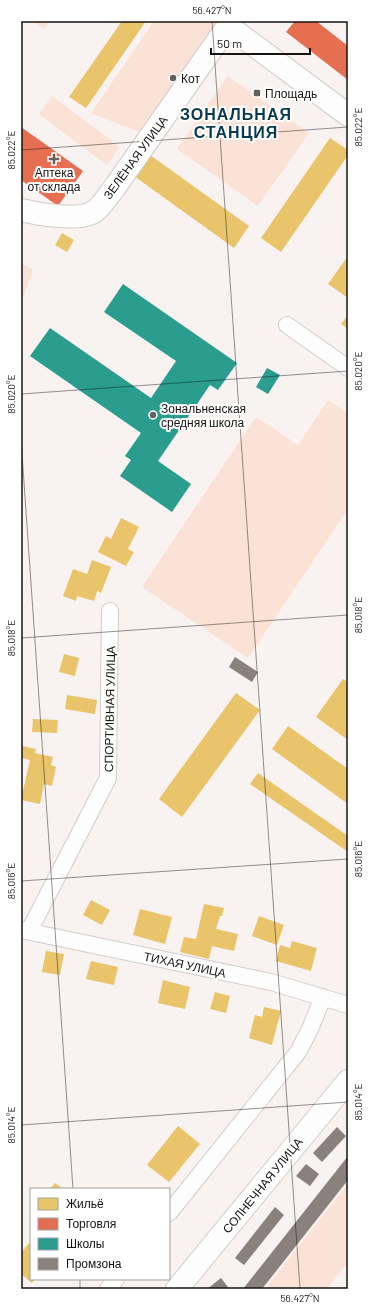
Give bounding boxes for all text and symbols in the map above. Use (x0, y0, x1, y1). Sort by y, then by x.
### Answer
text: 56.427°N (192, 4, 232, 16)
scale bar (211, 30, 310, 56)
text: 50 m (217, 36, 242, 50)
place label: Кот (181, 71, 200, 85)
marker: Кот (168, 73, 178, 83)
place label: Площадь (265, 86, 317, 101)
marker: Площадь (252, 88, 262, 98)
district label: ЗОНАЛЬНАЯ СТАНЦИЯ (180, 104, 292, 141)
text: 85.022°E (352, 107, 364, 147)
street label: ЗЕЛЁНАЯ УЛИЦА (100, 113, 171, 202)
text: 85.022°E (5, 130, 17, 170)
marker: Аптека от склада (49, 154, 59, 164)
place label: Аптека от склада (27, 165, 81, 194)
text: 85.020°E (352, 351, 364, 391)
text: 85.020°E (5, 374, 17, 414)
place label: Зональненская средняя школа (161, 401, 246, 430)
marker: Зональненская средняя школа (148, 410, 158, 420)
text: 85.018°E (352, 597, 364, 633)
text: 85.018°E (5, 620, 17, 656)
street label: СПОРТИВНАЯ УЛИЦА (101, 646, 118, 772)
text: 85.016°E (352, 841, 364, 877)
text: 85.016°E (5, 863, 17, 899)
street label: ТИХАЯ УЛИЦА (142, 948, 227, 981)
text: 85.014°E (352, 1083, 364, 1121)
text: 85.014°E (5, 1106, 17, 1144)
street label: СОЛНЕЧНАЯ УЛИЦА (219, 1135, 306, 1236)
legend (30, 1188, 170, 1280)
text: Жильё (66, 1196, 104, 1210)
text: Торговля (66, 1216, 116, 1231)
text: Школы (66, 1236, 104, 1250)
text: Промзона (66, 1256, 122, 1271)
text: 56.427°N (280, 1292, 320, 1304)

